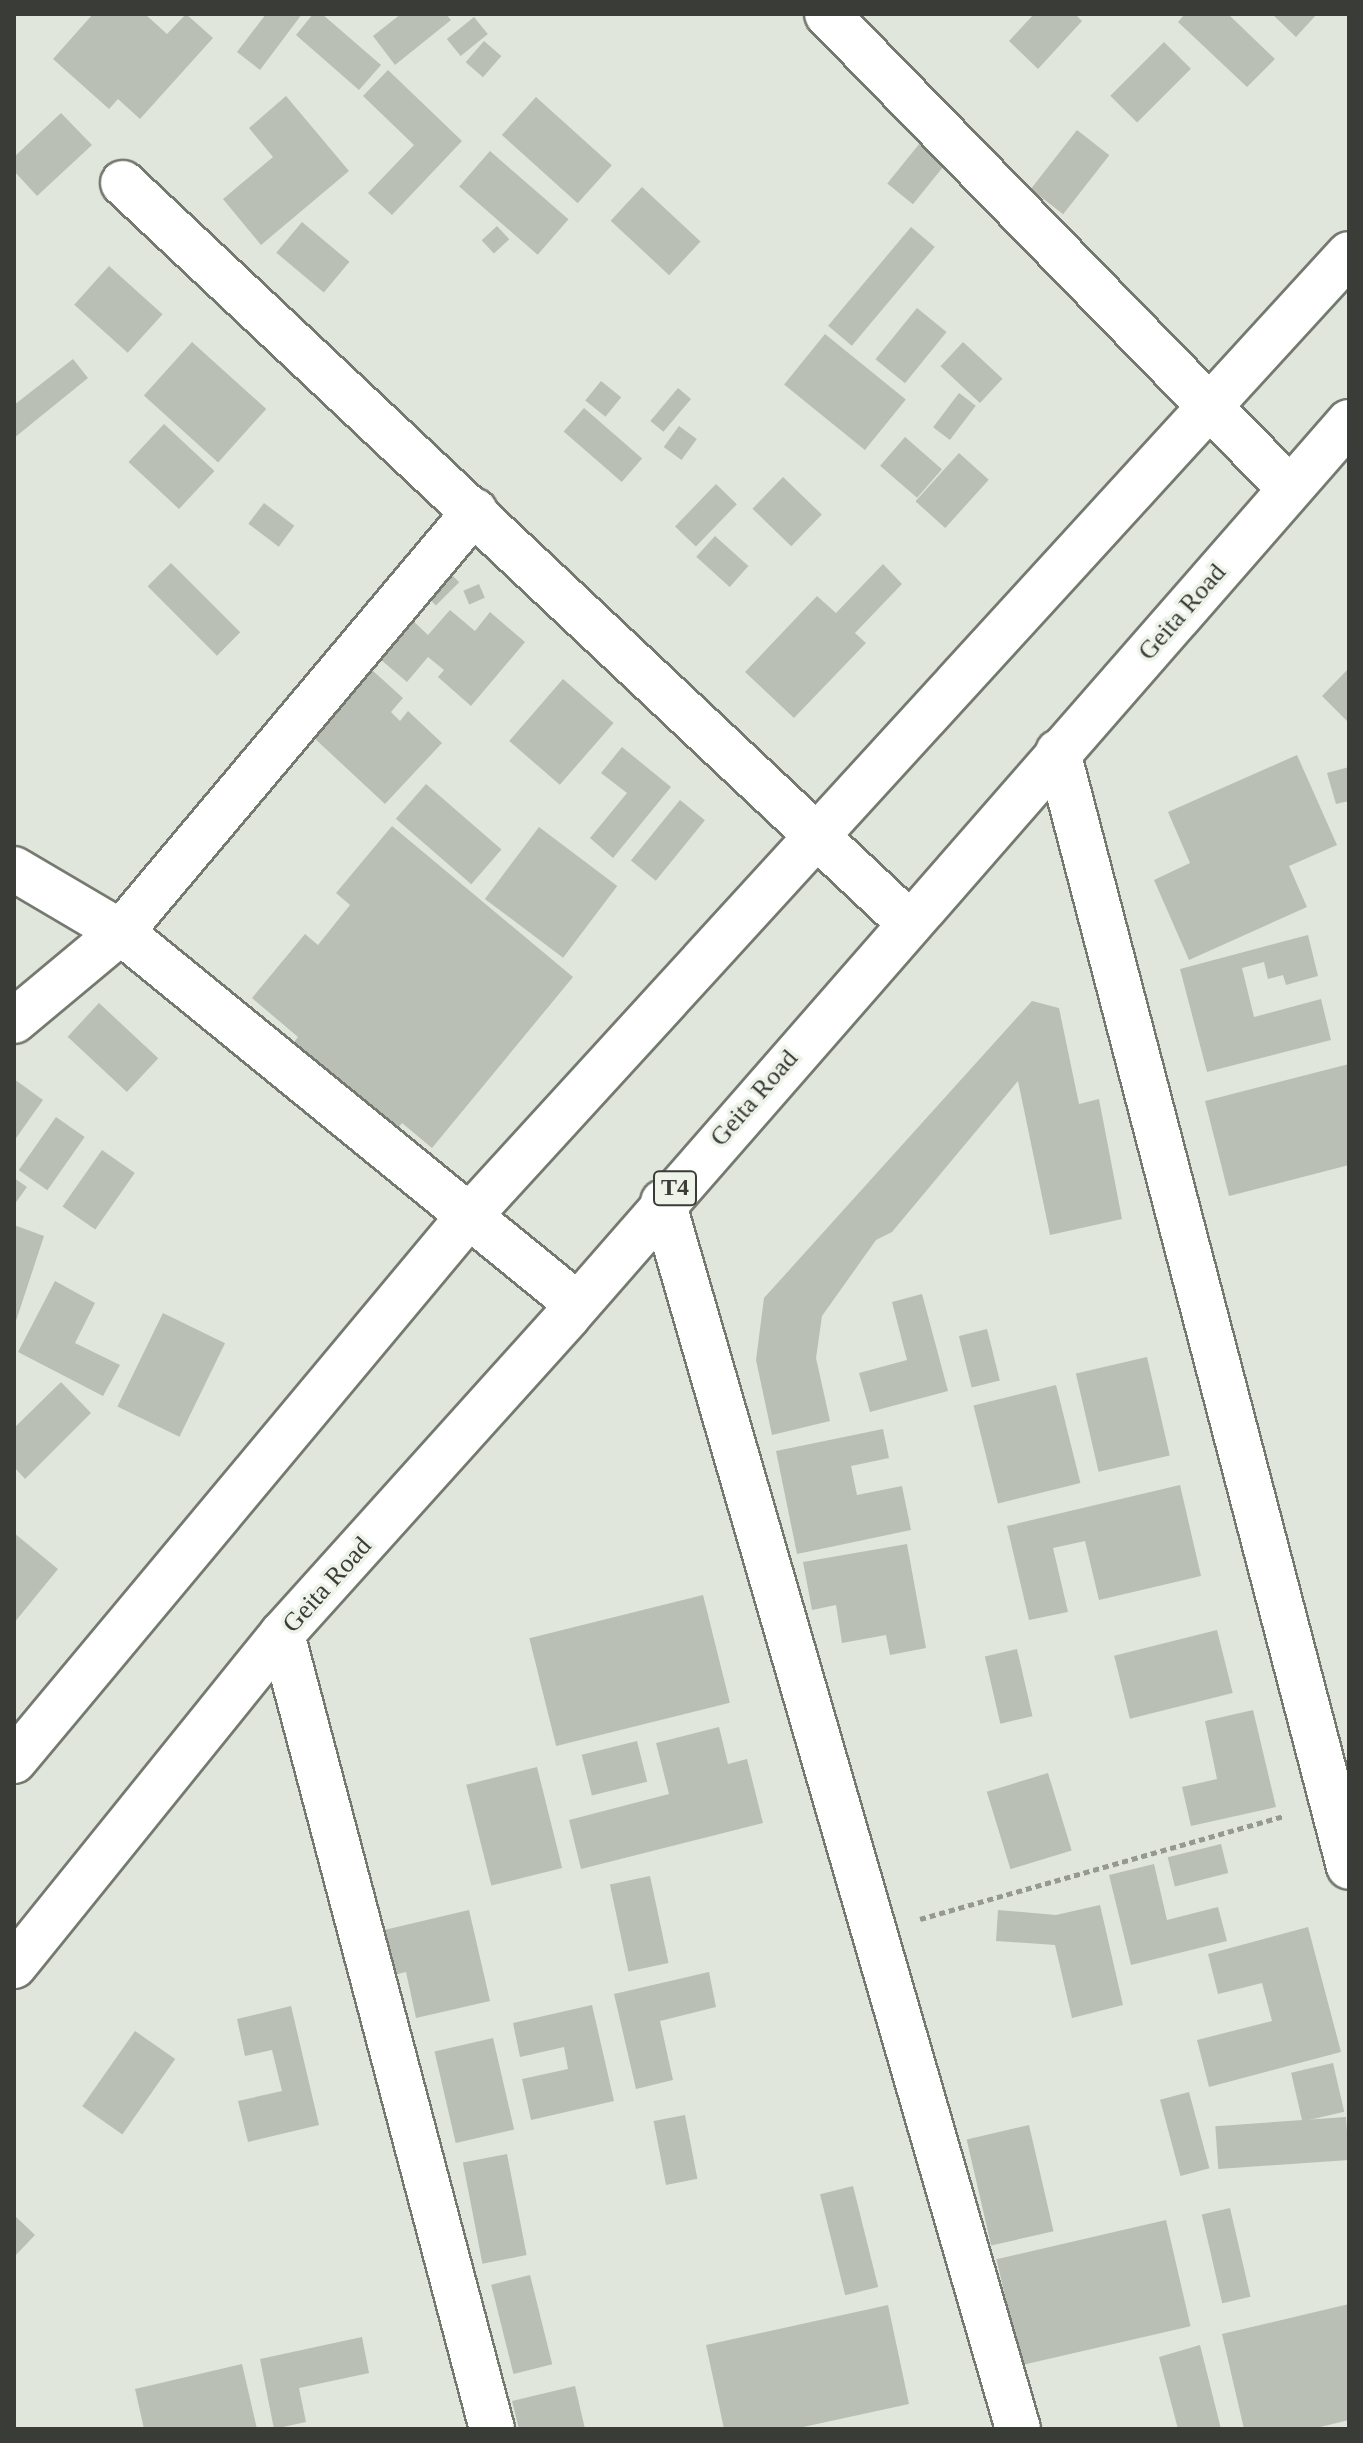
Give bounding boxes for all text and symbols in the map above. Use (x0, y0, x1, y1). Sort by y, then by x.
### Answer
street label: Geita Road (1132, 557, 1232, 667)
street label: Geita Road (704, 1043, 804, 1153)
road number: T4 (651, 1168, 699, 1208)
street label: Geita Road (276, 1531, 378, 1639)

